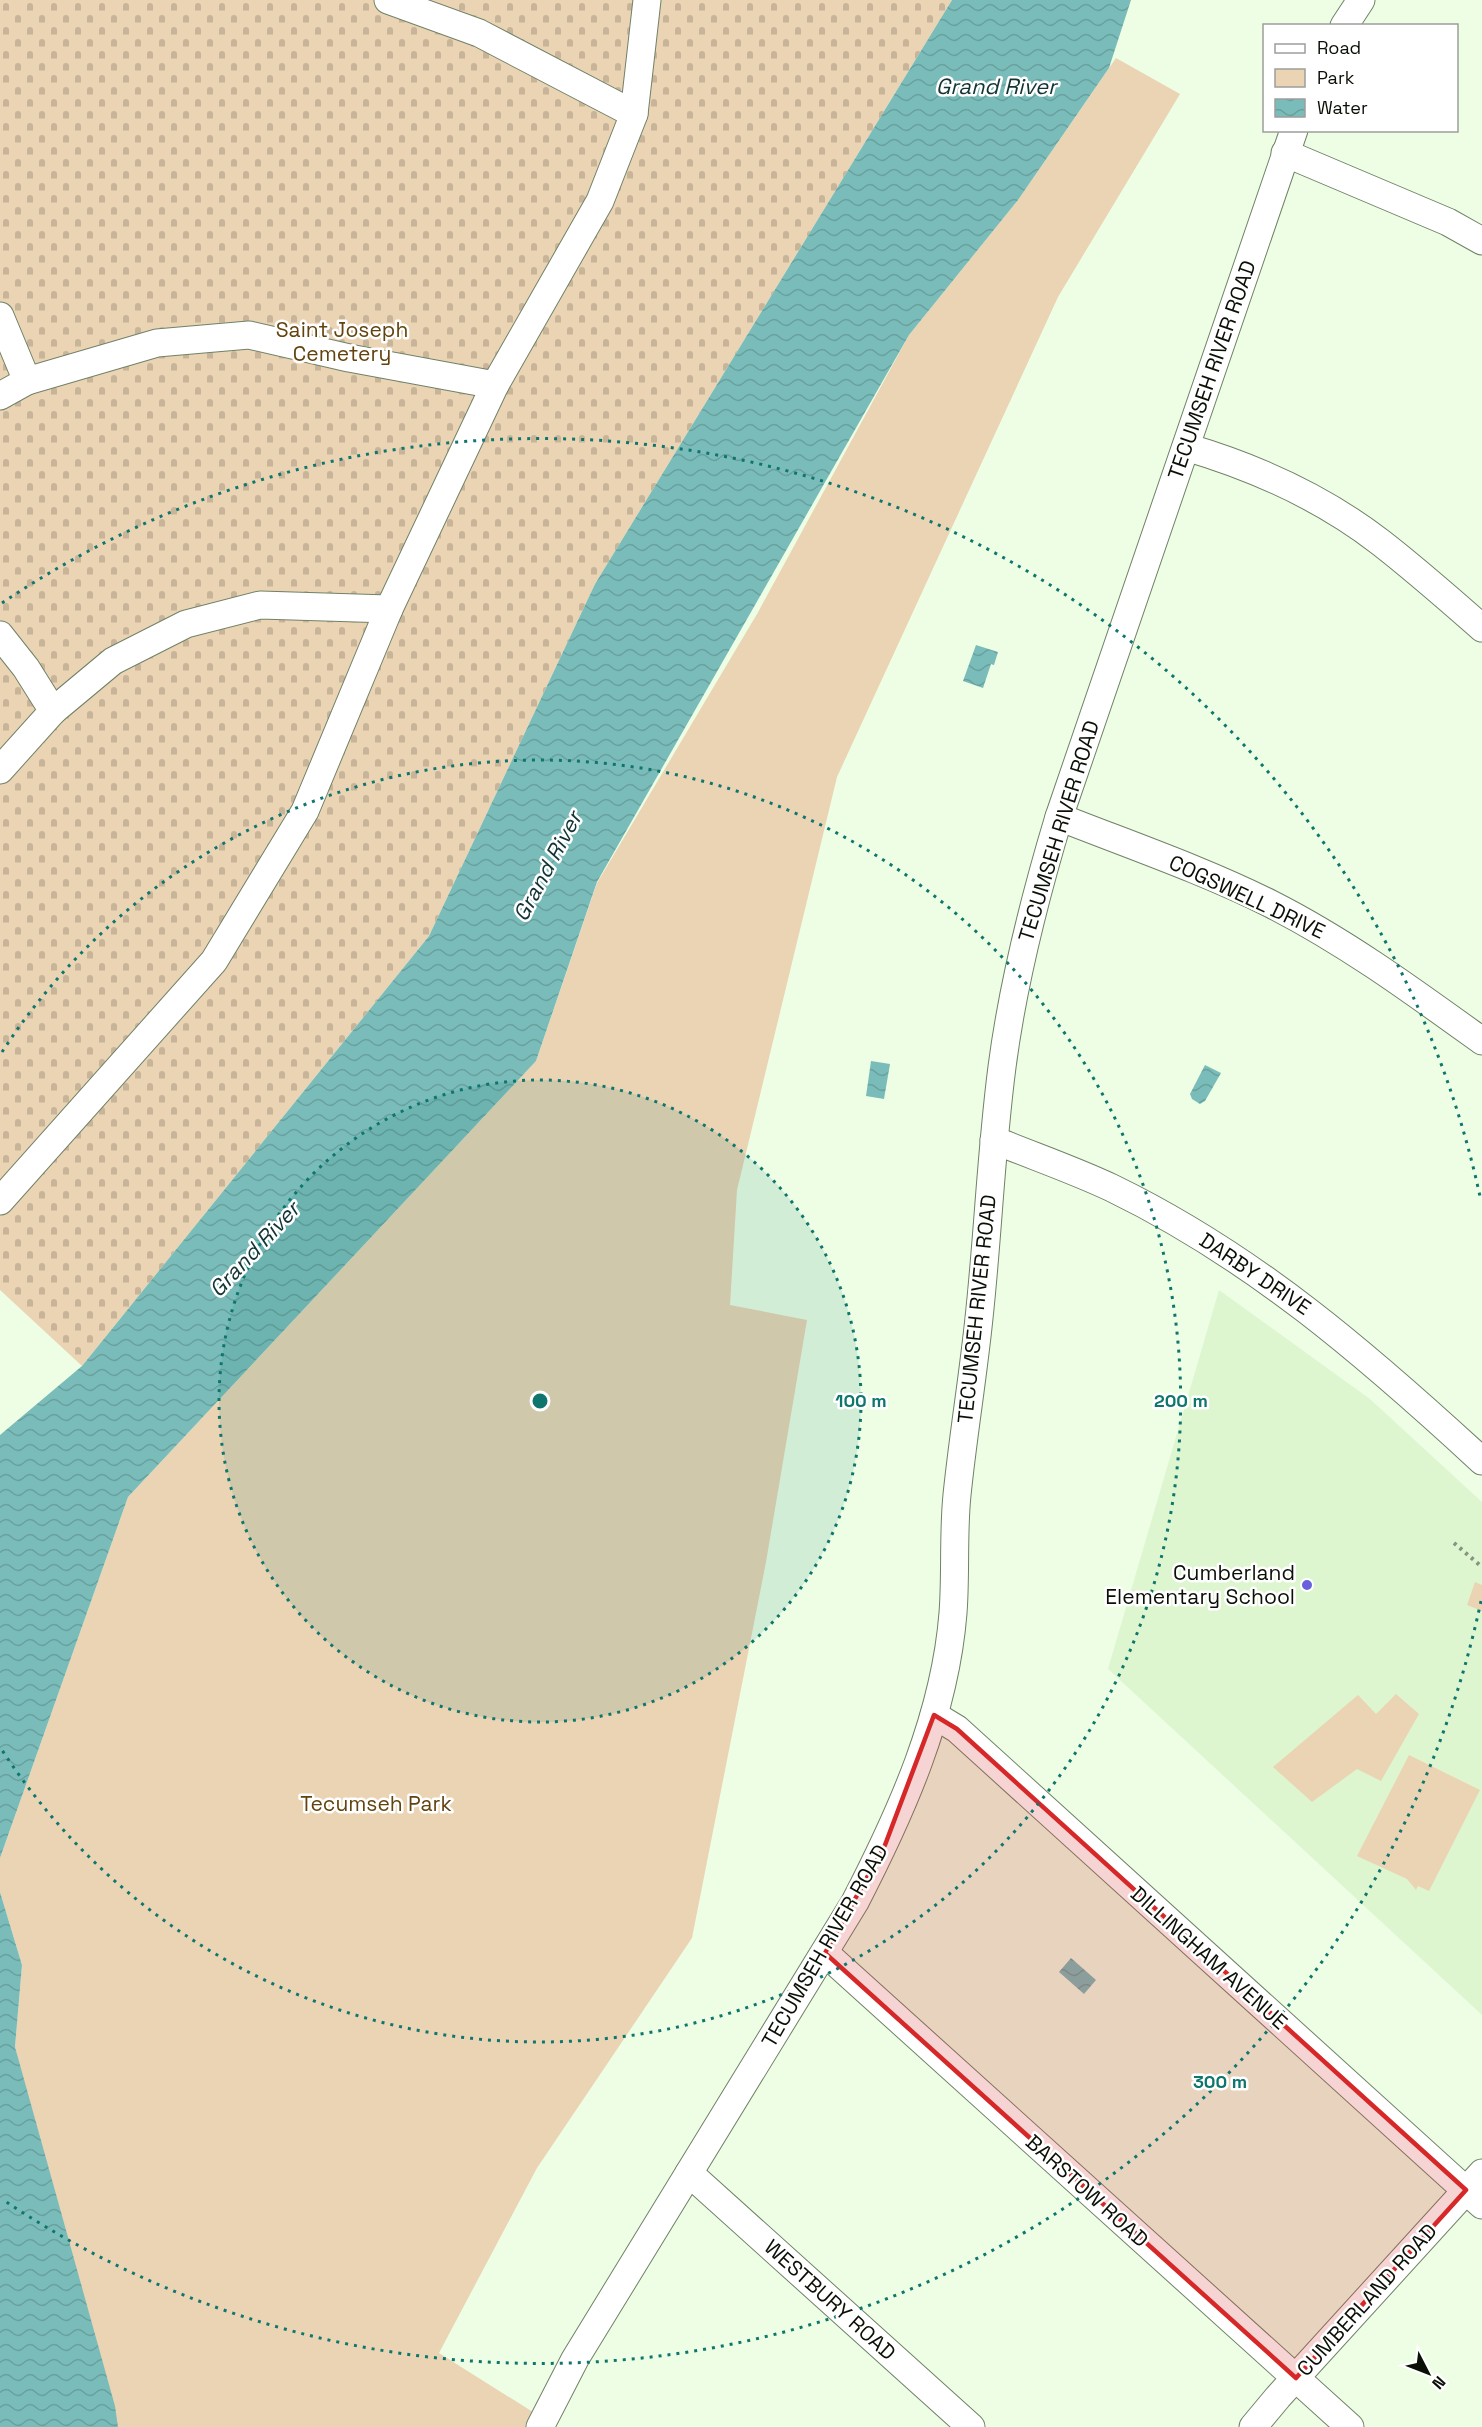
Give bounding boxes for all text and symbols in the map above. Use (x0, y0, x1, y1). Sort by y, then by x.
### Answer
legend (1263, 24, 1458, 132)
text: Road (1317, 36, 1361, 59)
text: Park (1317, 66, 1355, 89)
water label: Grand River (936, 72, 1059, 100)
text: Water (1317, 96, 1368, 119)
street label: TECUMSEH RIVER ROAD (1161, 257, 1262, 483)
park label: Saint Joseph Cemetery (276, 316, 408, 367)
street label: TECUMSEH RIVER ROAD (1012, 717, 1105, 945)
water label: Grand River (506, 804, 589, 926)
street label: COGSWELL DRIVE (1165, 849, 1330, 945)
water label: Grand River (203, 1193, 307, 1303)
street label: TECUMSEH RIVER ROAD (951, 1193, 1002, 1425)
street label: DARBY DRIVE (1194, 1226, 1316, 1321)
text: 100 m (835, 1389, 887, 1412)
text: 200 m (1154, 1389, 1208, 1412)
centre of rings (530, 1391, 550, 1411)
place label: Cumberland Elementary School (1105, 1559, 1295, 1610)
marker: Cumberland Elementary School (1300, 1578, 1314, 1592)
park label: Tecumseh Park (300, 1790, 452, 1817)
street label: TECUMSEH RIVER ROAD (755, 1840, 894, 2052)
street label: DILLINGHAM AVENUE (1125, 1880, 1293, 2035)
text: 300 m (1193, 2070, 1247, 2093)
street label: BARSTOW ROAD (1020, 2128, 1154, 2253)
street label: CUMBERLAND ROAD (1292, 2218, 1442, 2382)
street label: WESTBURY ROAD (759, 2233, 902, 2366)
north arrow (1398, 2343, 1458, 2403)

